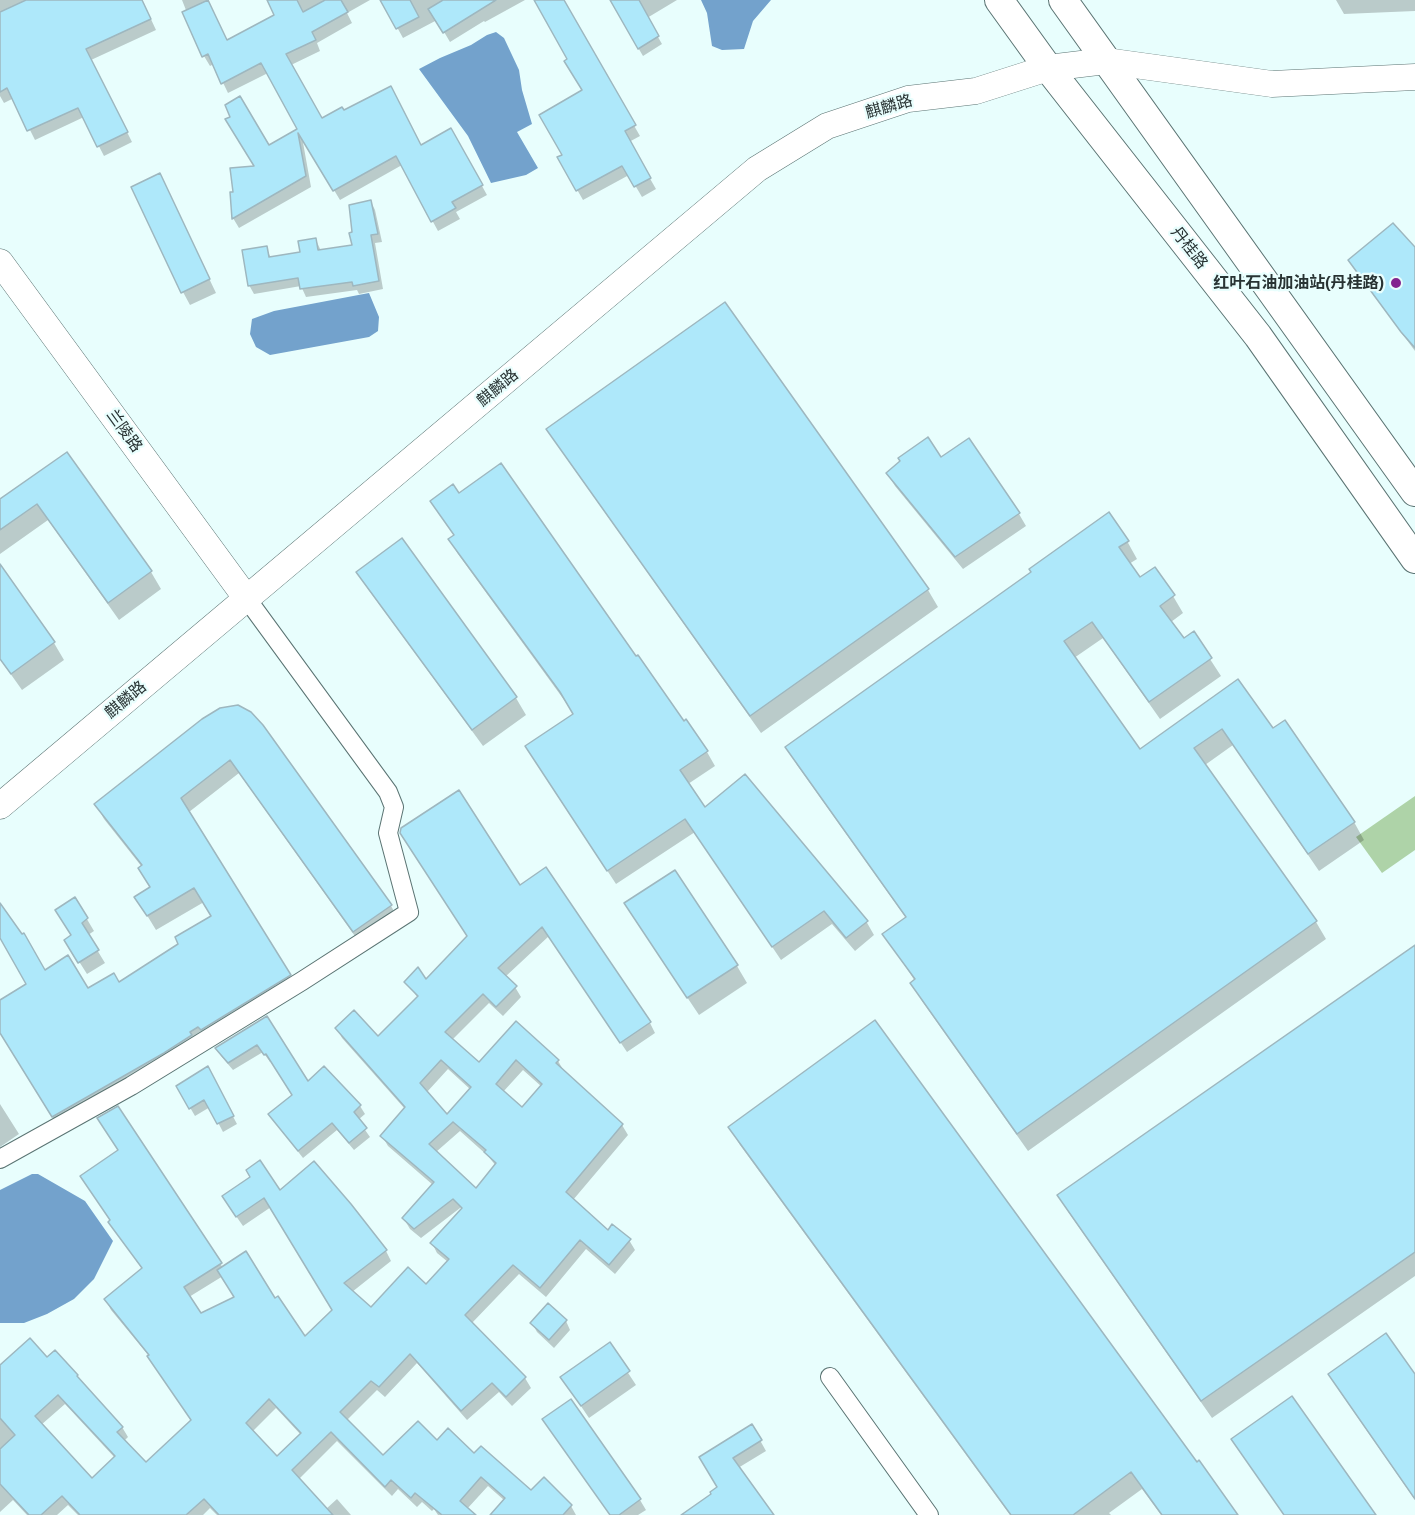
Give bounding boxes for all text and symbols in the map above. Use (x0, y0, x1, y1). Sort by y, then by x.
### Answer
street label: 麒麟路 (863, 91, 915, 123)
street label: 丹桂路 (1167, 223, 1211, 273)
place label: 红叶石油加油站(丹桂路) (1213, 273, 1384, 293)
marker: 红叶石油加油站(丹桂路) (1389, 276, 1403, 290)
street label: 麒麟路 (473, 365, 523, 411)
street label: 兰陵路 (102, 406, 146, 456)
street label: 麒麟路 (101, 677, 151, 723)

